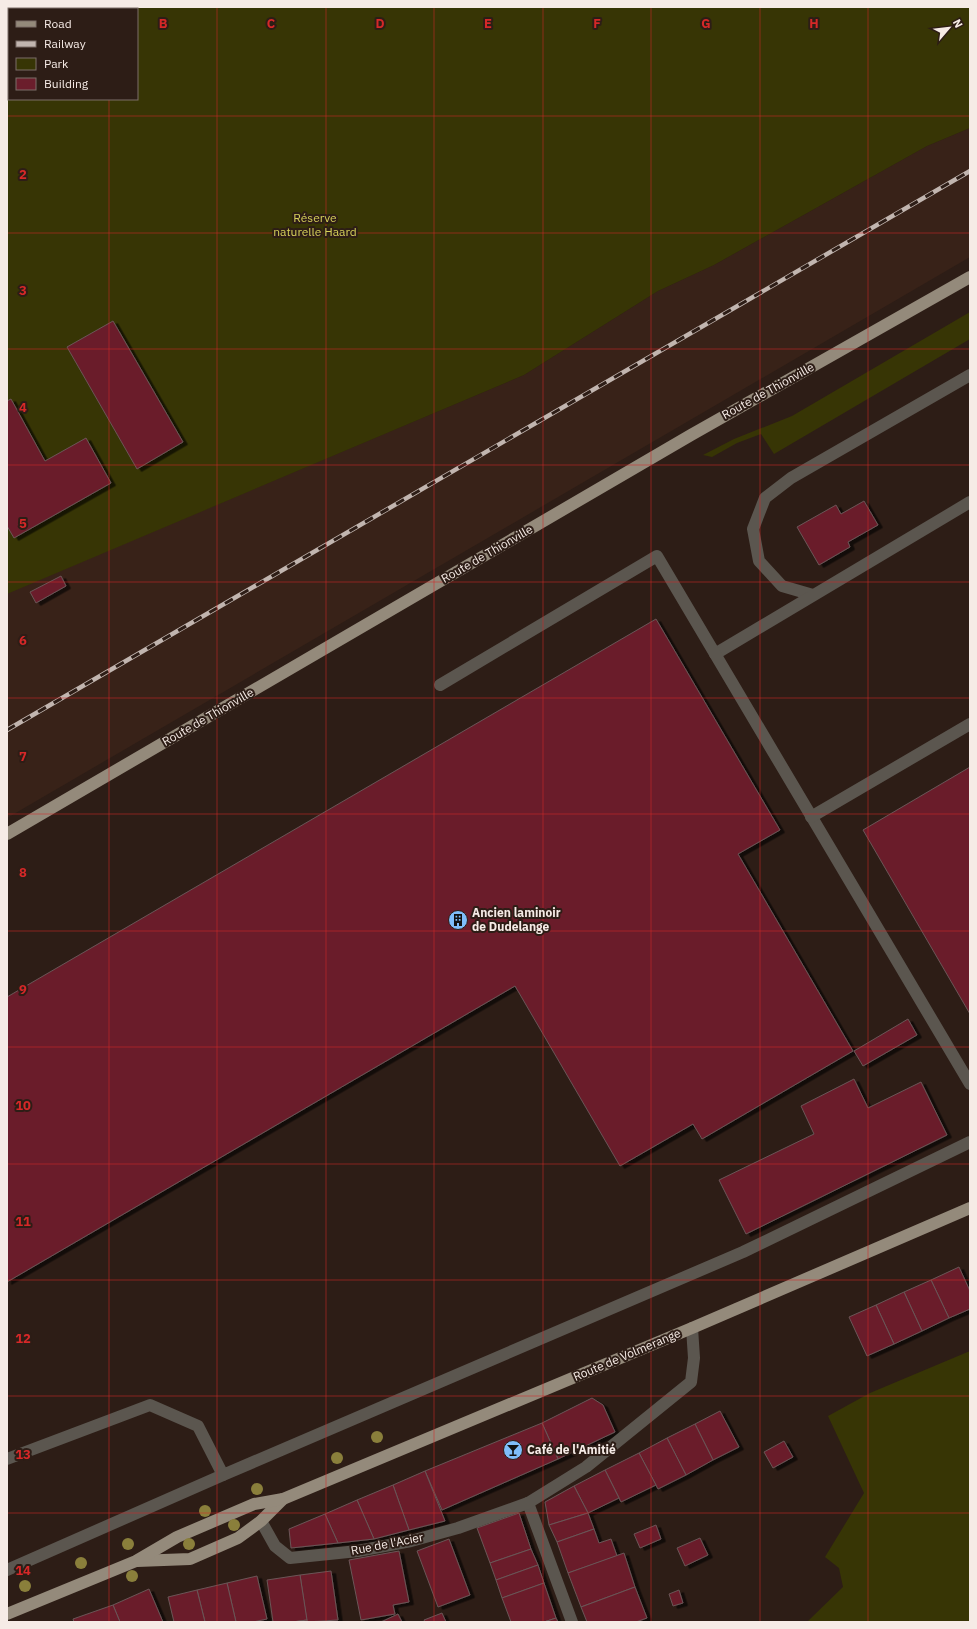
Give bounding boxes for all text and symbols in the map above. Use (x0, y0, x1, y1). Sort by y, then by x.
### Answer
legend (8, 8, 138, 100)
north arrow (929, 8, 969, 48)
text: B (159, 15, 168, 32)
text: C (267, 15, 276, 32)
text: D (375, 15, 385, 32)
text: E (484, 15, 492, 32)
text: F (593, 15, 601, 32)
text: G (701, 15, 711, 32)
text: H (809, 15, 819, 32)
text: Road (44, 16, 72, 31)
text: N (950, 17, 966, 30)
text: Railway (44, 36, 86, 51)
text: Park (44, 56, 69, 71)
text: Building (44, 76, 89, 91)
text: 2 (19, 166, 27, 183)
park label: Réserve naturelle Haard (273, 210, 357, 239)
text: 3 (19, 282, 27, 299)
street label: Route de Thionville (719, 359, 817, 422)
text: 4 (19, 399, 27, 416)
text: 5 (19, 515, 27, 532)
street label: Route de Thionville (438, 521, 535, 586)
text: 6 (19, 632, 27, 649)
street label: Route de Thionville (159, 684, 256, 749)
text: 7 (19, 748, 27, 765)
text: 8 (19, 864, 27, 881)
place label: Ancien laminoir de Dudelange (472, 905, 561, 934)
building icon: Ancien laminoir de Dudelange (447, 909, 469, 931)
text: 9 (19, 981, 27, 998)
text: 10 (15, 1097, 31, 1114)
text: 11 (15, 1213, 31, 1230)
street label: Route de Volmerange (571, 1325, 683, 1384)
text: 12 (15, 1330, 31, 1347)
bar icon: Café de l'Amitié (502, 1439, 524, 1461)
place label: Café de l'Amitié (527, 1442, 616, 1457)
text: 13 (15, 1446, 31, 1463)
street label: Rue de l'Acier (349, 1529, 425, 1558)
text: 14 (15, 1562, 31, 1579)

